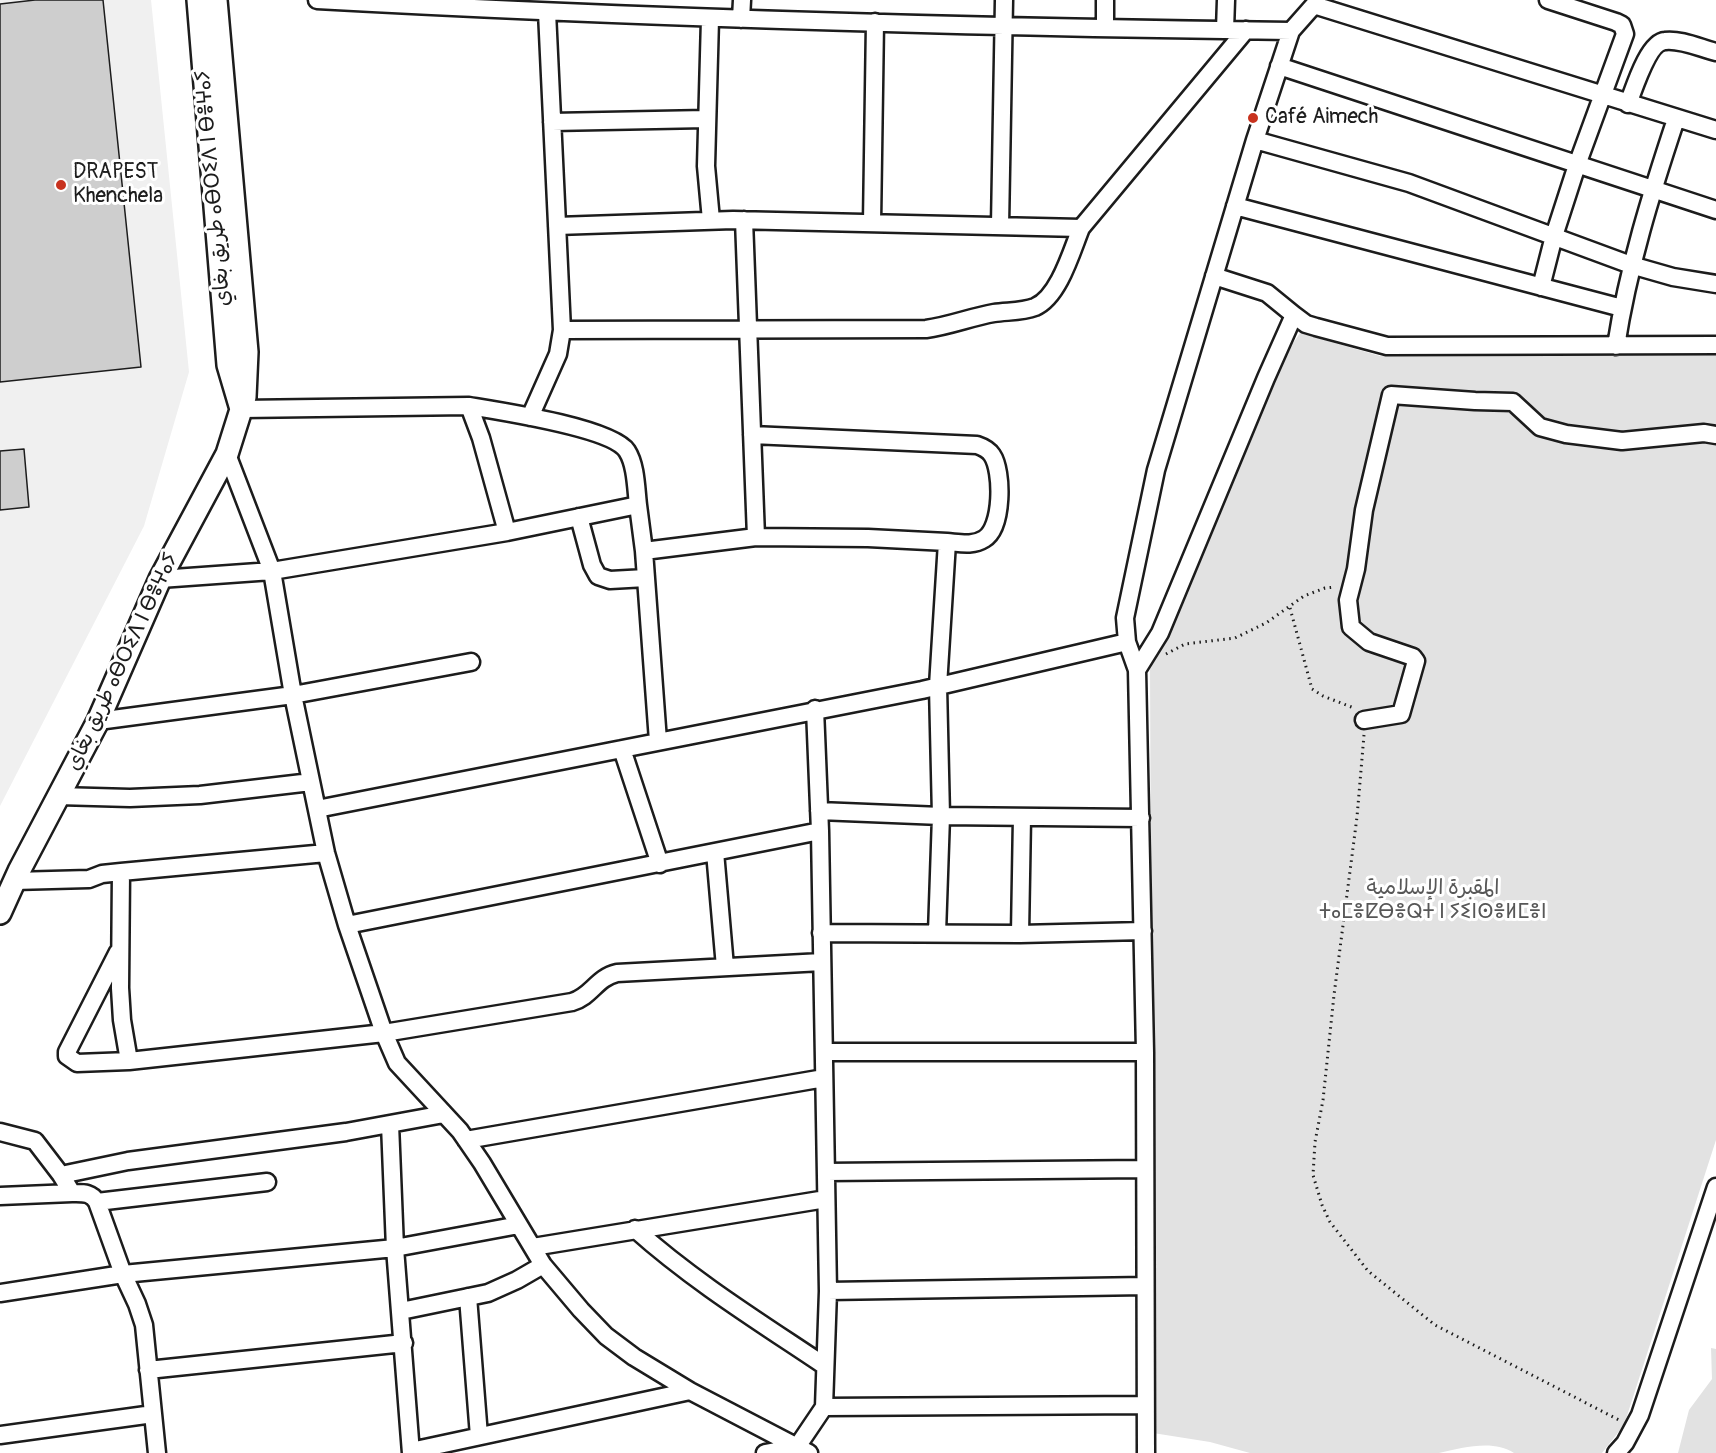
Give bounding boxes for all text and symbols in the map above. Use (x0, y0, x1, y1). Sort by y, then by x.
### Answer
street label: طريق بغاي ⴰⴱⵔⵉⴷ ⵏ ⴱⴻⵖⴰⵢ (191, 69, 237, 307)
place label: Café Aimech (1265, 105, 1378, 131)
marker: Café Aimech (1246, 111, 1260, 125)
place label: DRAPEST Khenchela (73, 160, 163, 210)
marker: DRAPEST Khenchela (54, 178, 68, 192)
street label: طريق بغاي ⴰⴱⵔⵉⴷ ⵏ ⴱⴻⵖⴰⵢ (61, 549, 185, 775)
park label: المقبرة الإسلامية ⵜⴰⵎⴻⵇⴱⴻⵕⵜ ⵏ ⵢⵉⵏⵙⴻⵍⵎⴻⵏ (1319, 876, 1547, 926)

